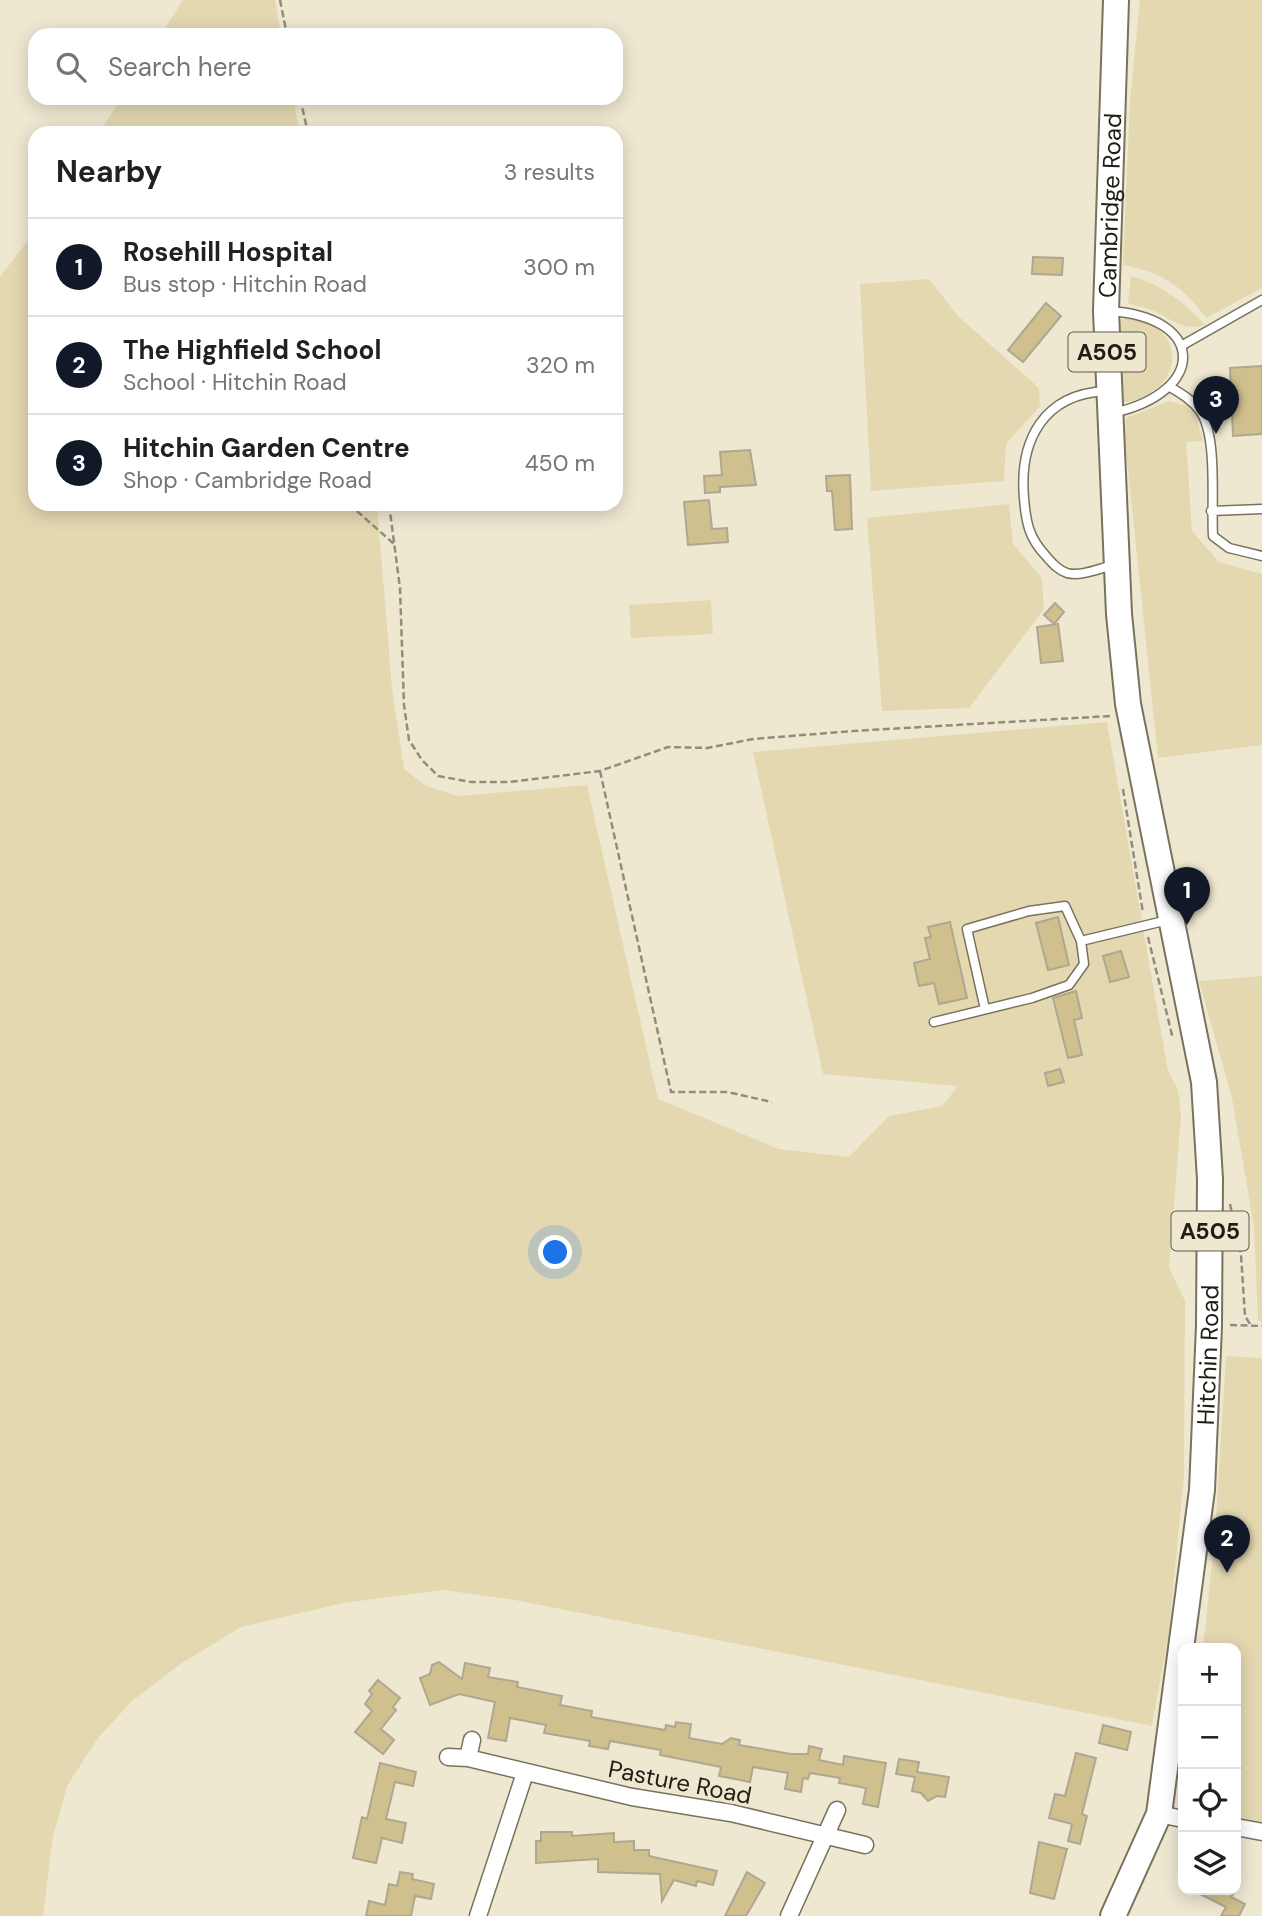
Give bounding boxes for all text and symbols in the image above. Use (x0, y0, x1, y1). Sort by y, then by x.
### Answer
search box (28, 28, 623, 105)
icon: search (52, 48, 90, 86)
text: Search here (108, 50, 251, 84)
street label: Cambridge Road (1091, 112, 1128, 299)
text: Nearby (56, 152, 162, 191)
text: 3 results (504, 157, 595, 187)
text: Rosehill Hospital (123, 235, 333, 269)
text: 1 (75, 252, 83, 282)
text: 300 m (523, 252, 595, 282)
text: Bus stop · Hitchin Road (123, 269, 367, 299)
road number: A505 (1068, 332, 1146, 372)
text: The Highfield School (123, 333, 381, 367)
text: 2 (72, 350, 86, 380)
text: 320 m (526, 350, 595, 380)
text: School · Hitchin Road (123, 367, 347, 397)
pin: 3 (1193, 376, 1239, 434)
text: Hitchin Garden Centre (123, 431, 410, 465)
text: 3 (72, 448, 86, 478)
text: 450 m (525, 448, 595, 478)
text: Shop · Cambridge Road (123, 465, 372, 495)
pin: 1 (1164, 867, 1210, 925)
road number: A505 (1172, 1212, 1248, 1250)
your location (538, 1235, 572, 1269)
street label: Hitchin Road (1189, 1284, 1225, 1426)
pin: 2 (1204, 1515, 1250, 1573)
map controls (1178, 1643, 1241, 1895)
button: + (1178, 1643, 1241, 1706)
button: − (1178, 1706, 1241, 1769)
street label: Pasture Road (606, 1753, 754, 1811)
button: locate (1178, 1769, 1241, 1832)
button: layers (1178, 1832, 1241, 1895)

